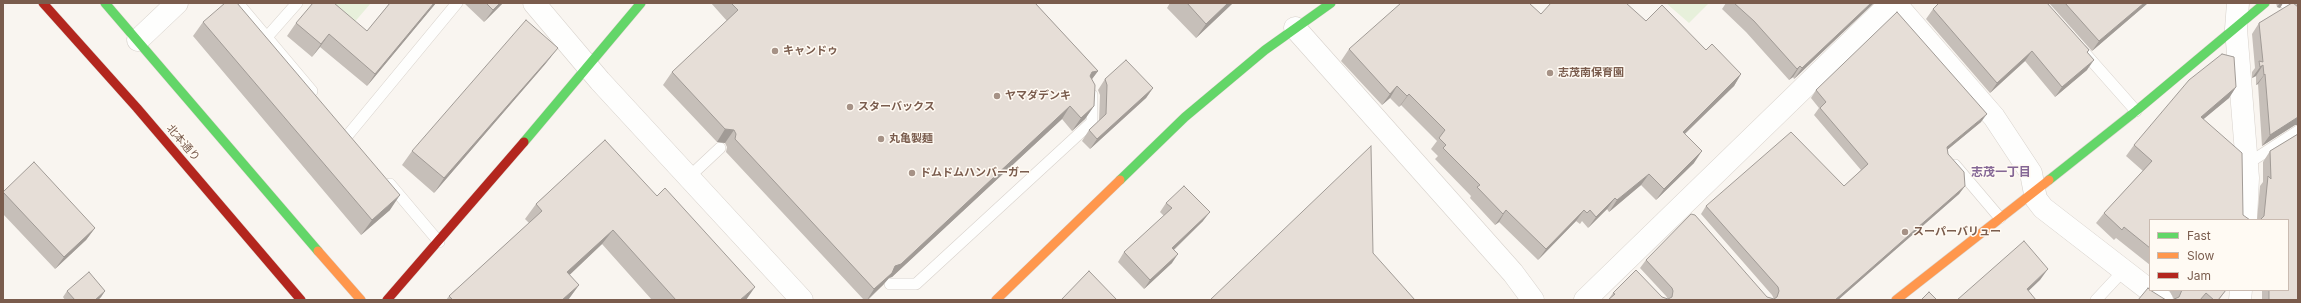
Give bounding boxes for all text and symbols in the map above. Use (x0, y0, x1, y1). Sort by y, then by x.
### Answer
place label: キャンドゥ (783, 44, 838, 58)
marker: キャンドゥ (770, 46, 780, 56)
place label: 志茂南保育園 (1558, 66, 1624, 80)
marker: 志茂南保育園 (1545, 68, 1555, 78)
place label: ヤマダデンキ (1005, 89, 1071, 103)
marker: ヤマダデンキ (992, 91, 1002, 101)
place label: スターバックス (858, 100, 935, 114)
marker: スターバックス (845, 102, 855, 112)
street label: 北本通り (164, 122, 202, 164)
place label: 丸亀製麺 (889, 132, 933, 146)
marker: 丸亀製麺 (876, 134, 886, 144)
district label: 志茂一丁目 (1971, 165, 2031, 179)
place label: ドムドムハンバーガー (920, 166, 1030, 180)
marker: ドムドムハンバーガー (907, 168, 917, 178)
legend (2149, 219, 2289, 291)
place label: スーパーバリュー (1913, 225, 2001, 239)
marker: スーパーバリュー (1900, 227, 1910, 237)
text: Fast (2187, 228, 2211, 243)
text: Slow (2187, 248, 2214, 263)
text: Jam (2187, 268, 2211, 283)

